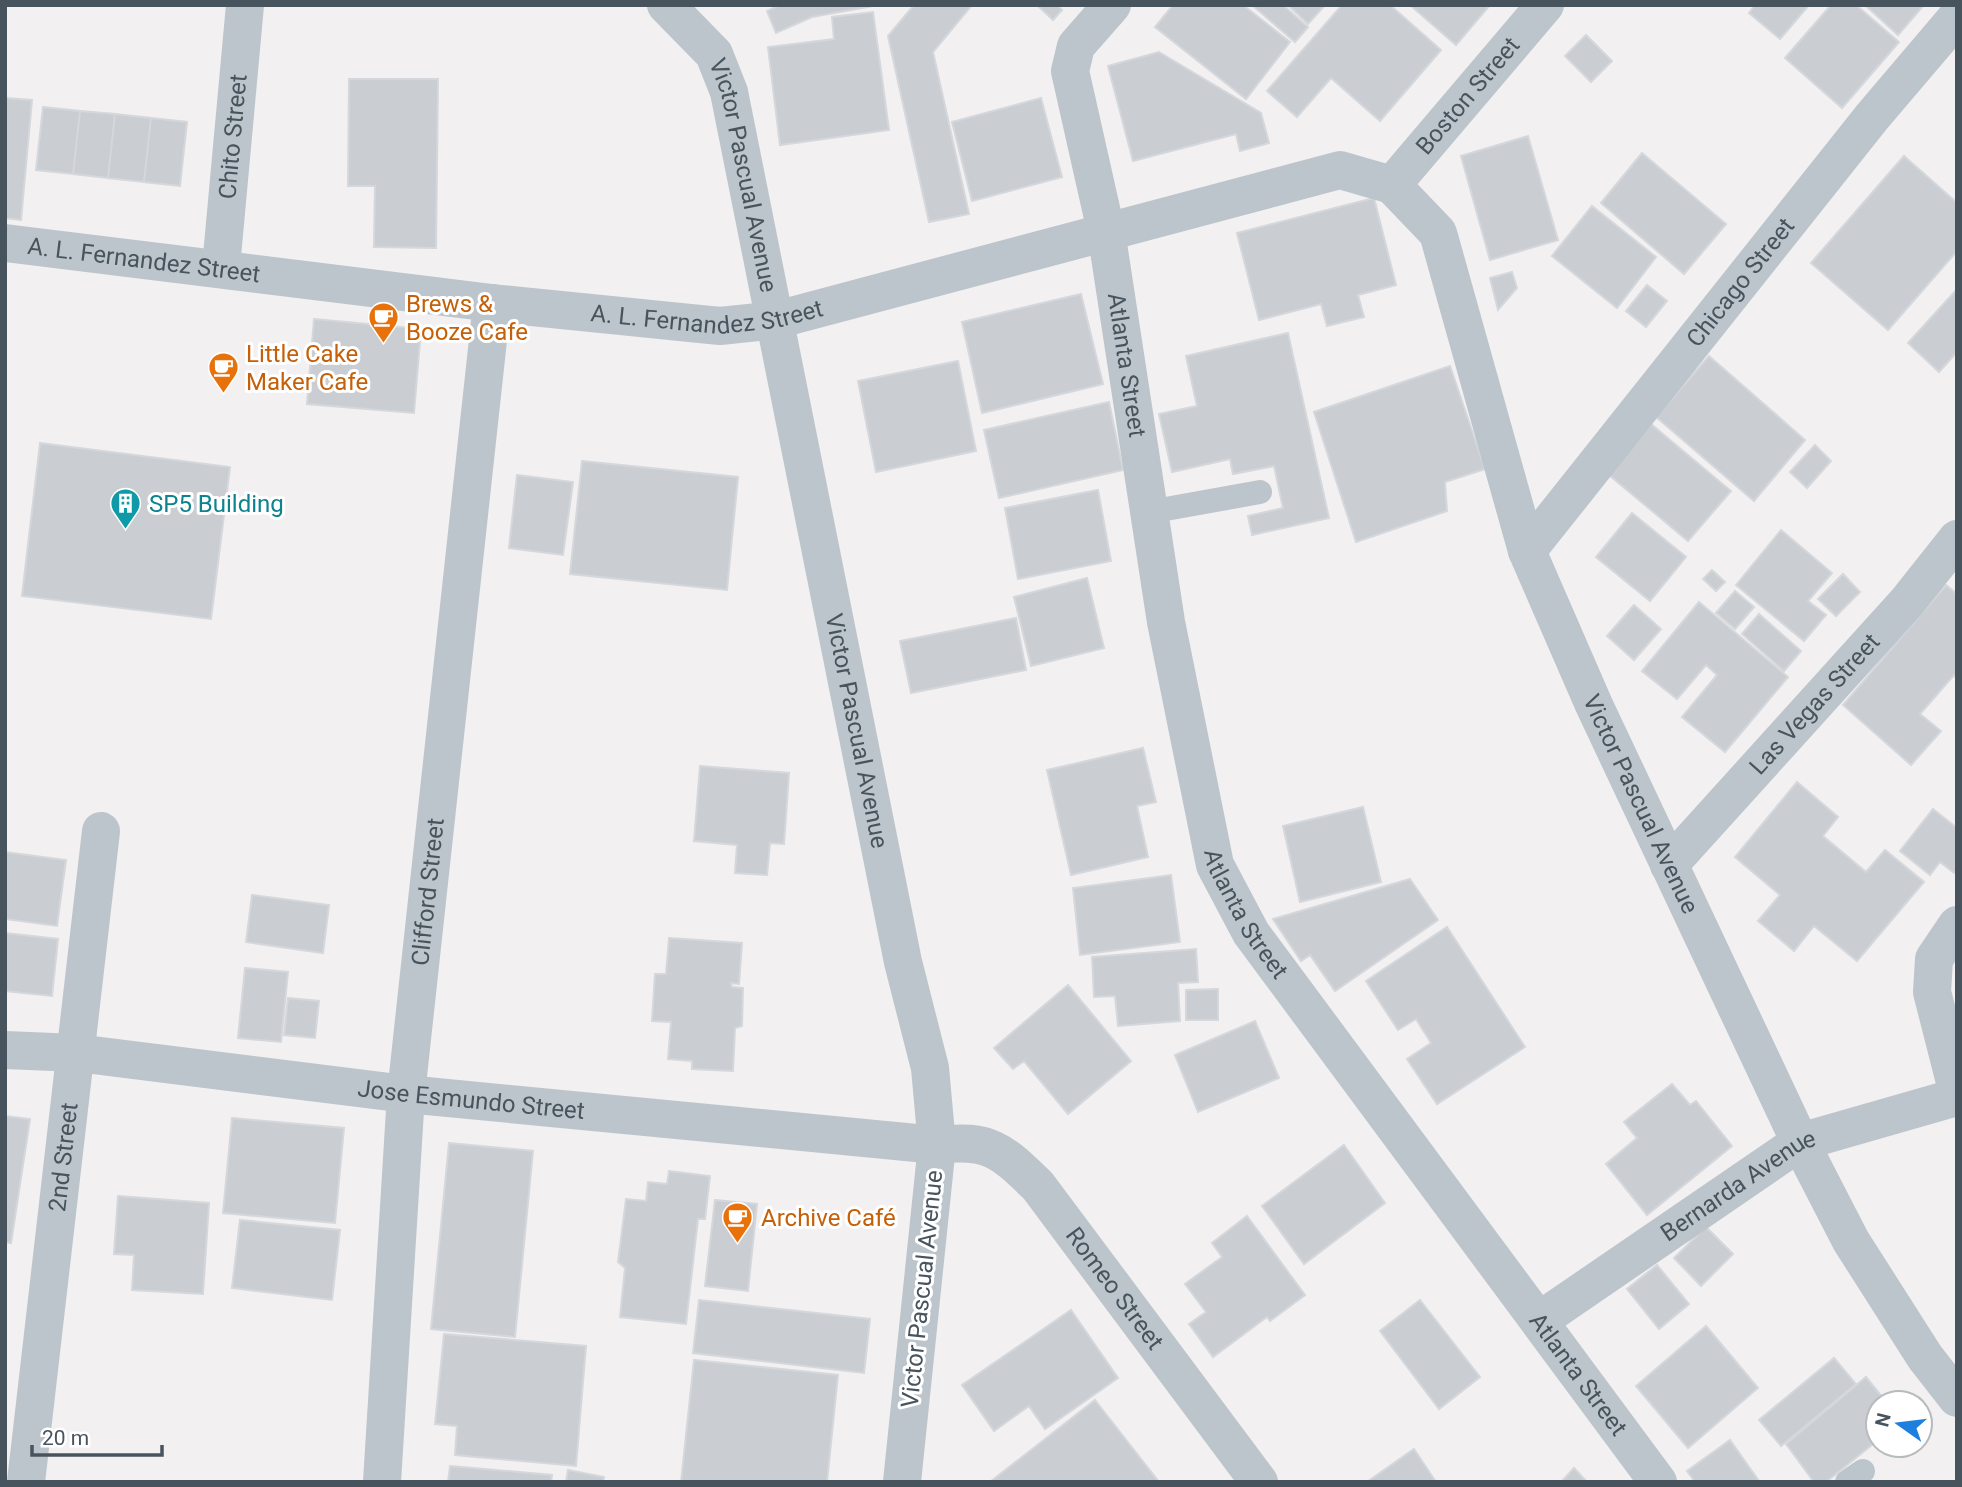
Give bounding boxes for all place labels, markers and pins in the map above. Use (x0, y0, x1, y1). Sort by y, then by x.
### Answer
place label: Brews & Booze Cafe (406, 290, 528, 346)
cafe icon: Brews & Booze Cafe (366, 301, 400, 345)
place label: Little Cake Maker Cafe (246, 340, 368, 396)
cafe icon: Little Cake Maker Cafe (206, 351, 240, 395)
building icon: SP5 Building (109, 487, 143, 531)
place label: SP5 Building (149, 490, 284, 518)
cafe icon: Archive Café (721, 1201, 755, 1245)
place label: Archive Café (761, 1204, 896, 1232)

